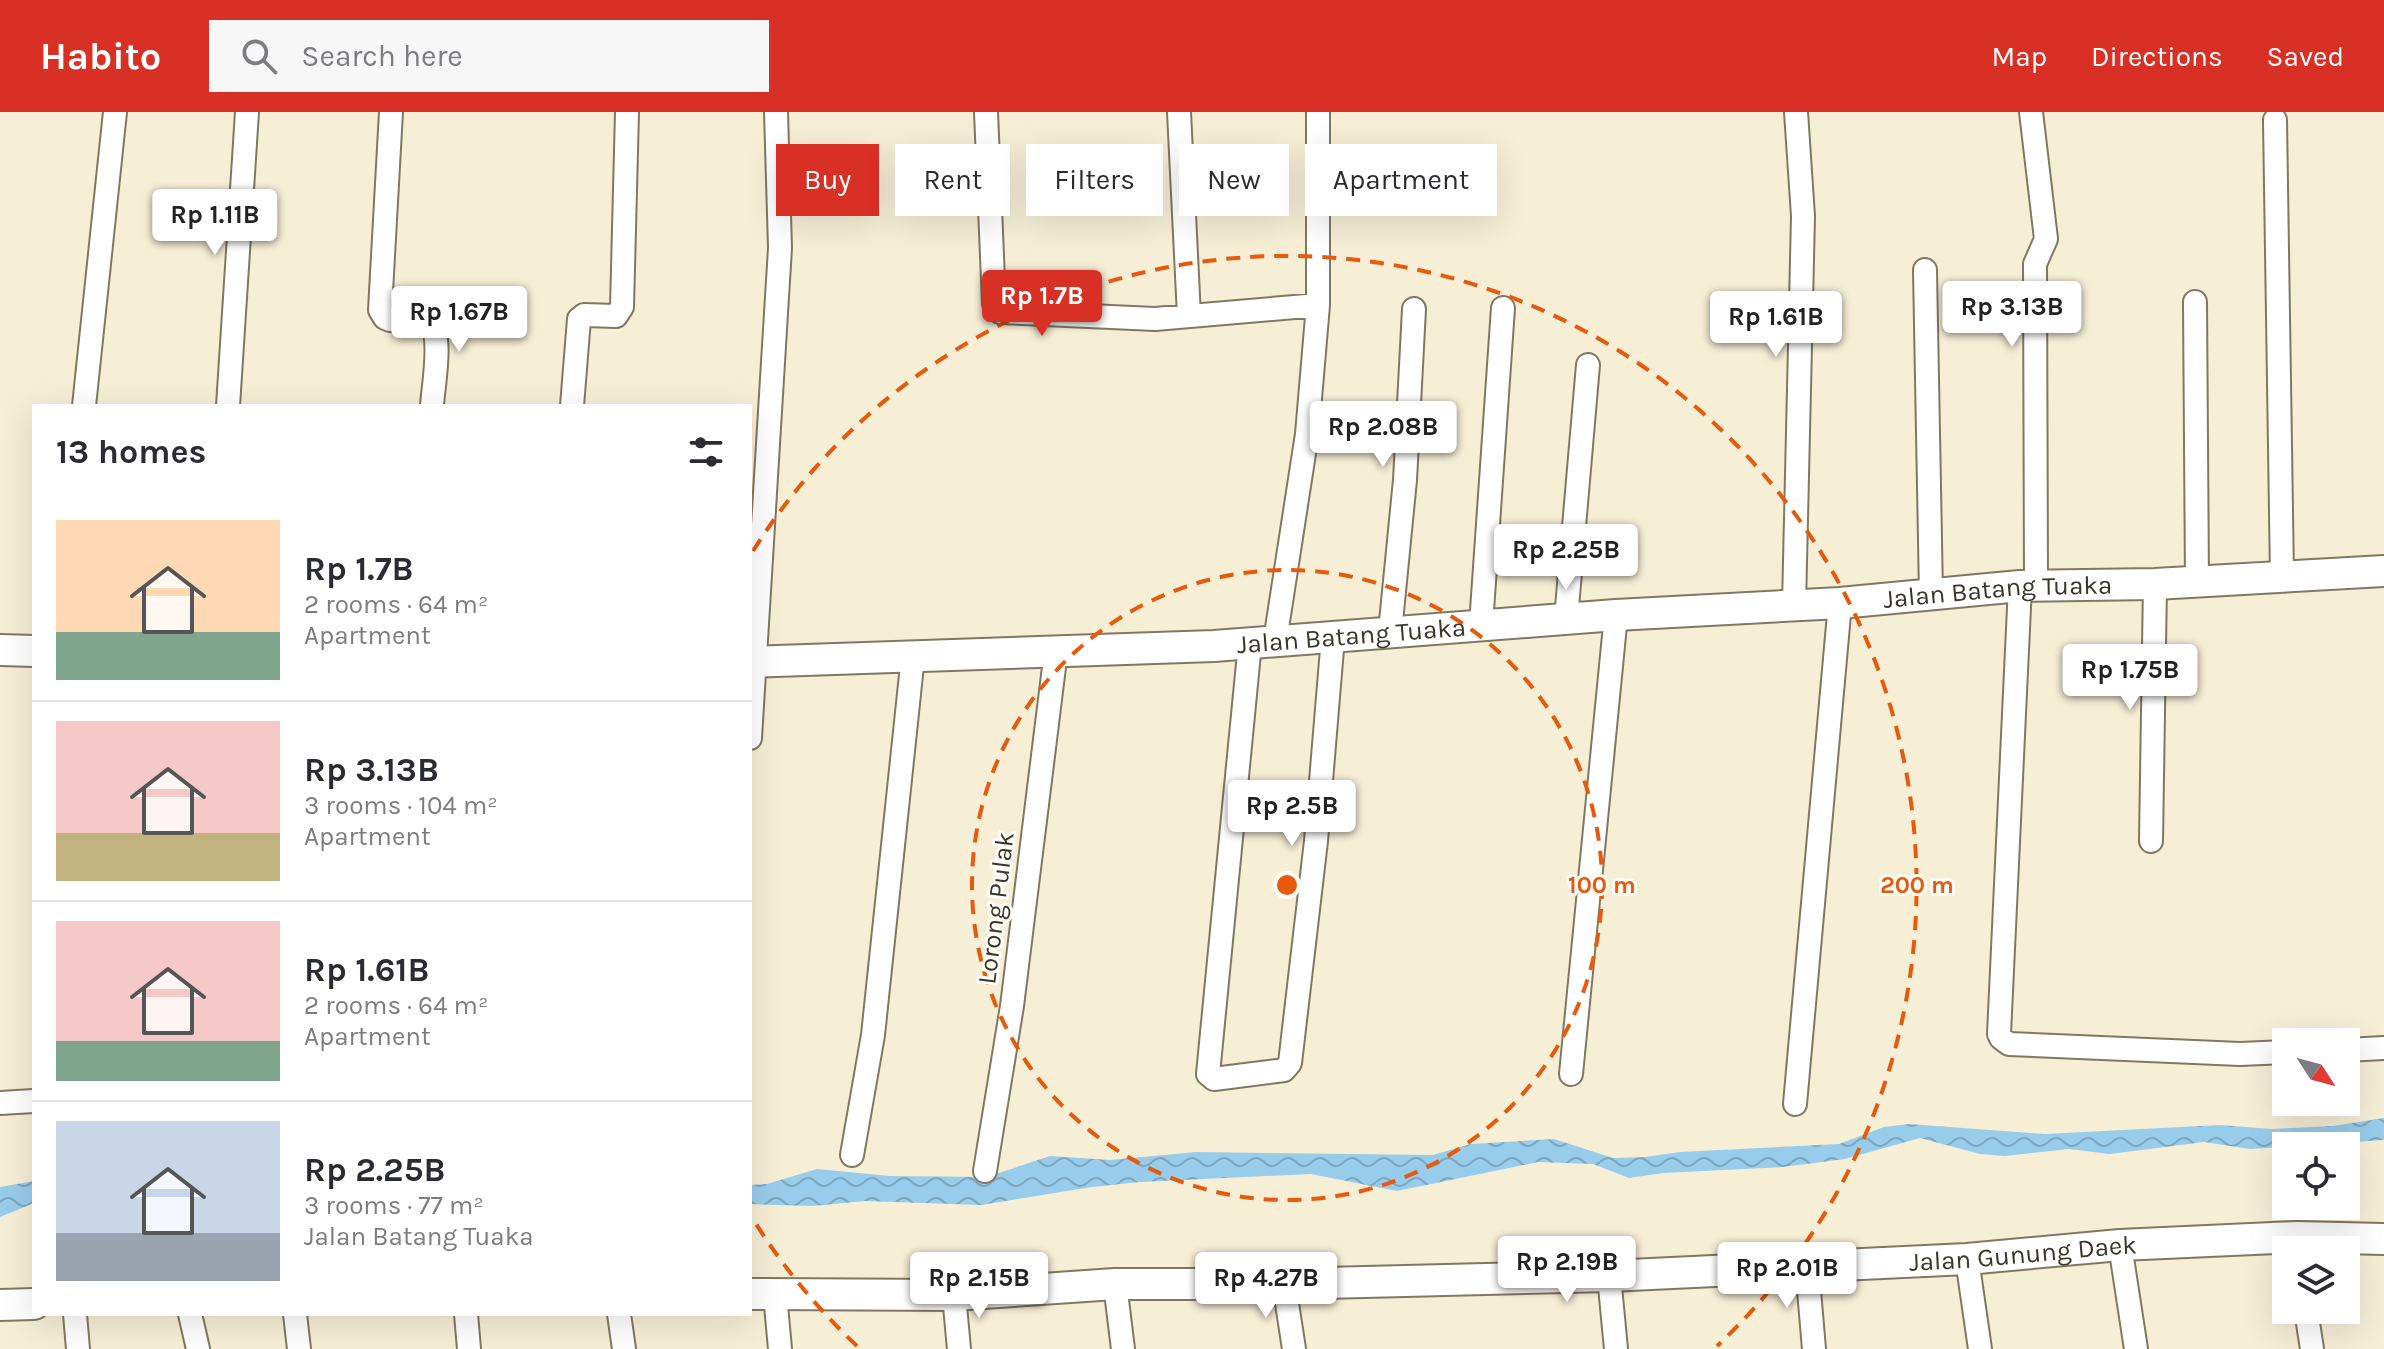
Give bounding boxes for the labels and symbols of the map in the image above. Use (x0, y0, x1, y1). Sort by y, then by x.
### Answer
pin: Rp 1.11B (132, 189, 298, 257)
pin: Rp 1.7B (968, 270, 1116, 338)
pin: Rp 3.13B (1929, 281, 2095, 349)
pin: Rp 1.67B (376, 286, 542, 354)
pin: Rp 1.61B (1693, 291, 1859, 359)
pin: Rp 2.08B (1300, 401, 1466, 469)
pin: Rp 2.25B (1483, 524, 1649, 592)
street label: Jalan Batang Tuaka (1882, 569, 2113, 614)
street label: Jalan Batang Tuaka (1236, 611, 1467, 660)
pin: Rp 1.75B (2047, 644, 2213, 712)
pin: Rp 2.5B (1218, 780, 1366, 848)
street label: Lorong Pulak (971, 830, 1021, 986)
centre of rings (1273, 871, 1301, 899)
text: 100 m (1568, 871, 1636, 899)
text: 200 m (1880, 871, 1954, 899)
north arrow (2272, 1028, 2360, 1116)
street label: Jalan Gunung Daek (1908, 1229, 2137, 1277)
pin: Rp 2.19B (1484, 1236, 1650, 1304)
pin: Rp 2.01B (1704, 1242, 1870, 1310)
pin: Rp 2.15B (896, 1252, 1062, 1320)
pin: Rp 4.27B (1183, 1252, 1349, 1320)

